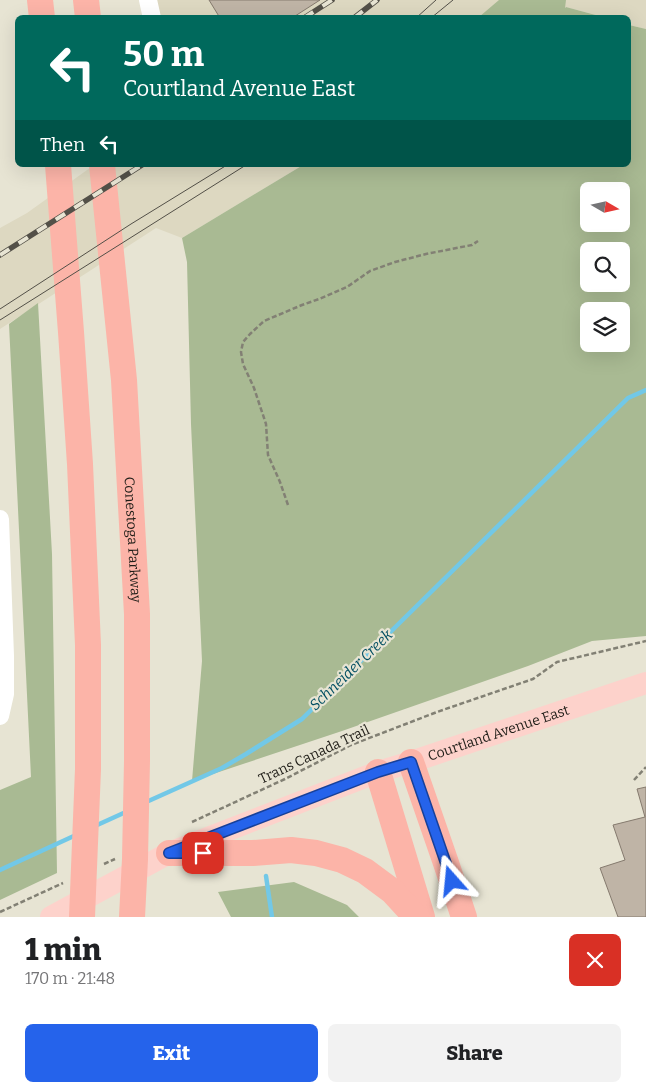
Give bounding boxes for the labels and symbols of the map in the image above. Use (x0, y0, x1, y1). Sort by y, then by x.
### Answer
north arrow (580, 182, 630, 232)
street label: Conestoga Parkway (120, 476, 144, 604)
water label: Schneider Creek (306, 625, 397, 714)
street label: Courtland Avenue East (426, 701, 571, 765)
street label: Trans Canada Trail (256, 721, 372, 788)
pin (182, 832, 224, 874)
position arrow (425, 854, 477, 906)

